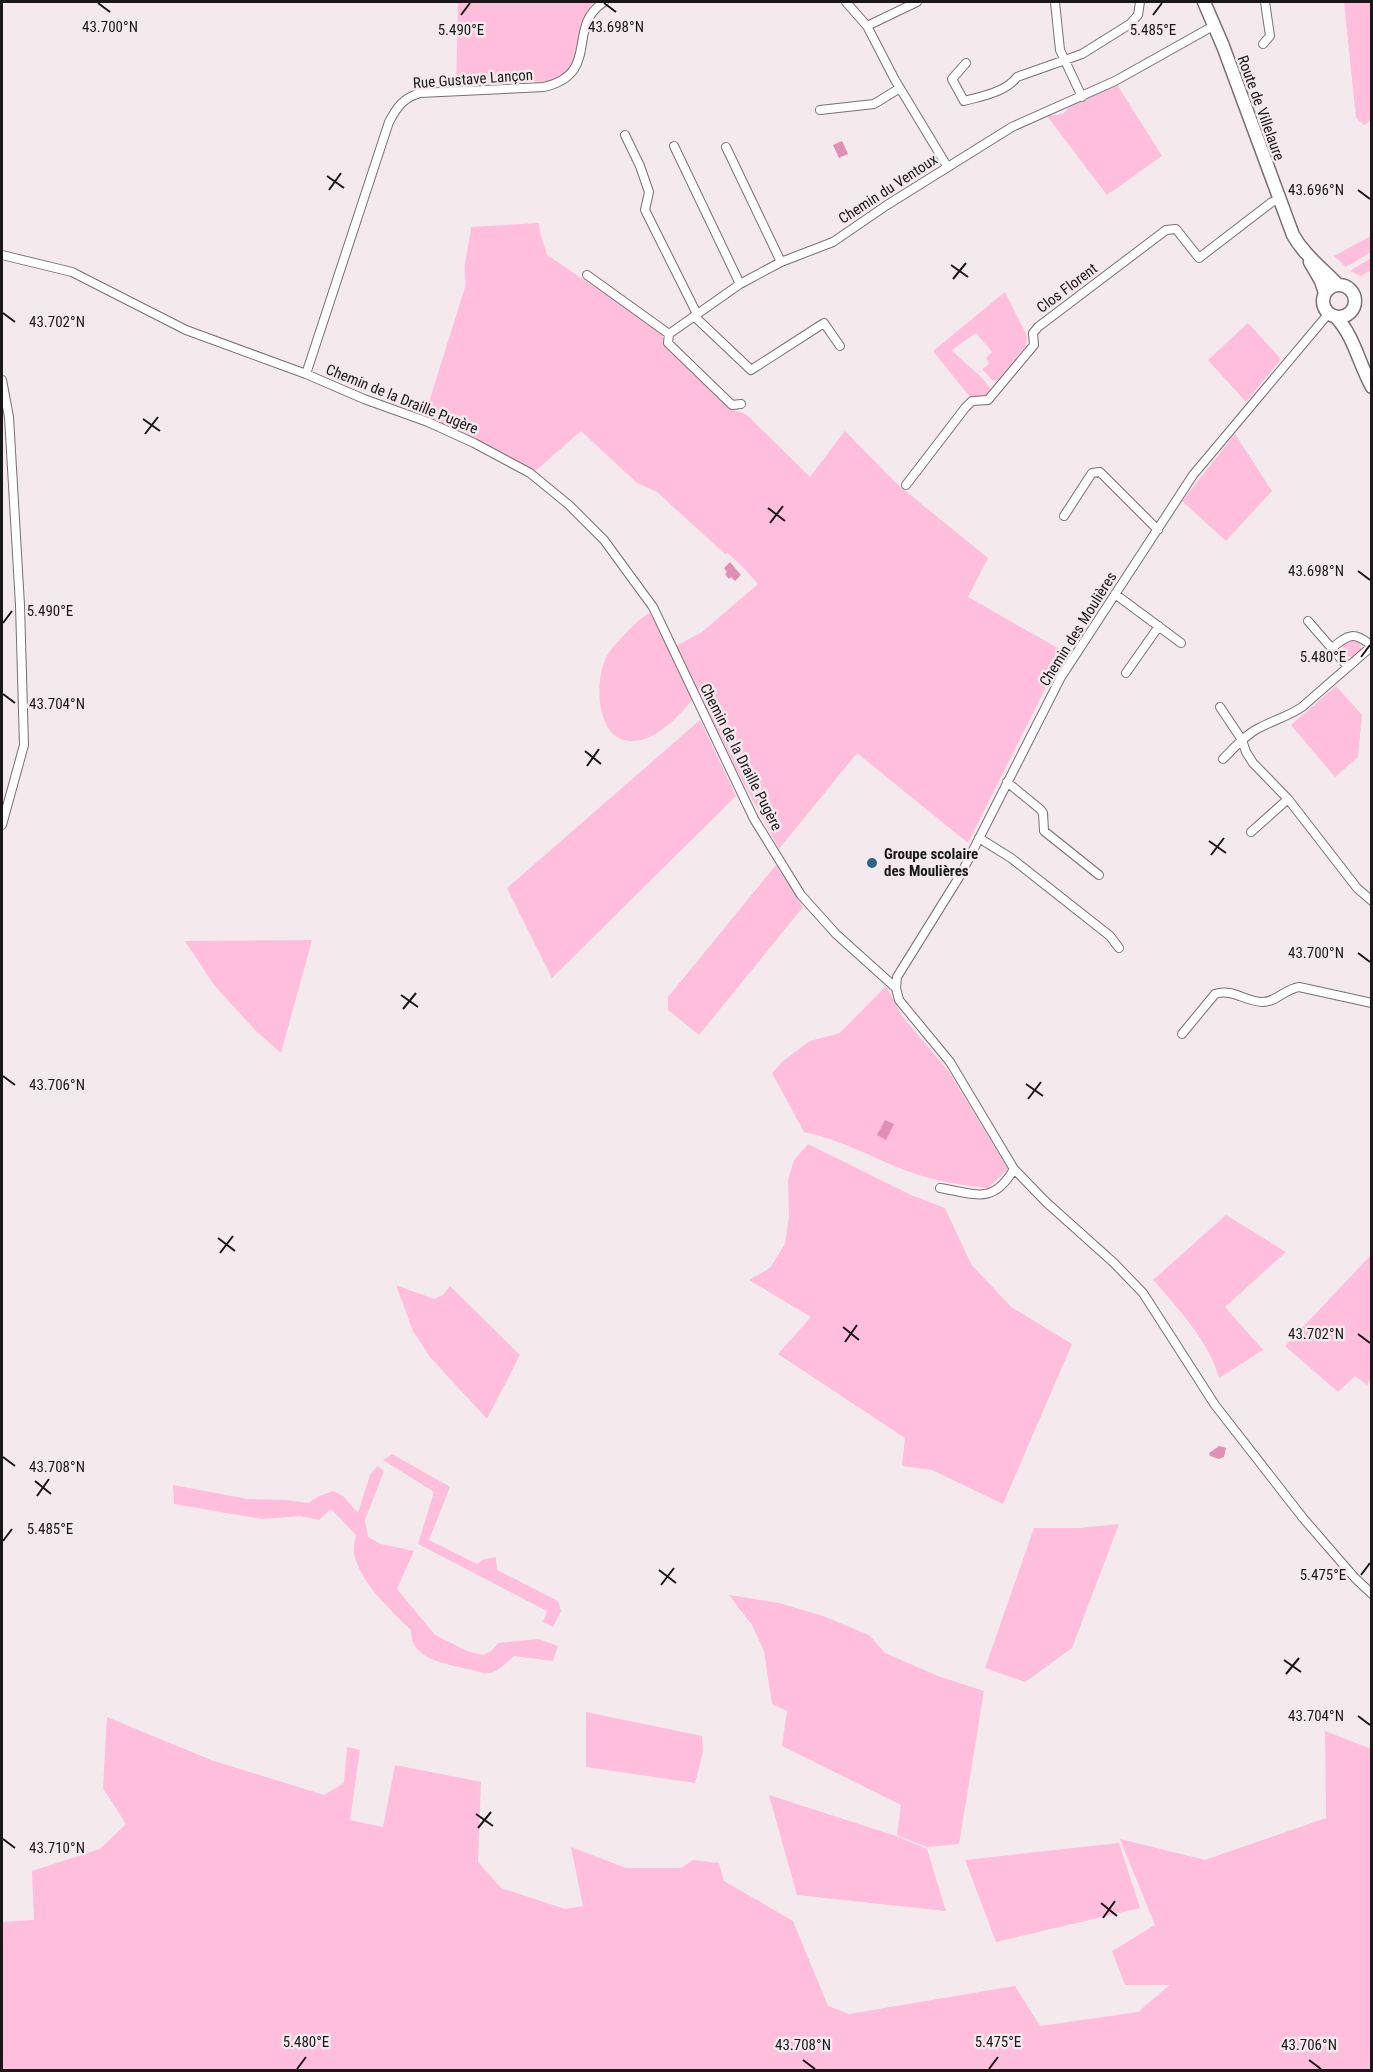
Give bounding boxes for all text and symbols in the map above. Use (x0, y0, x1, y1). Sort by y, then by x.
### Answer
text: 43.700°N (82, 18, 138, 36)
text: 43.698°N (588, 18, 644, 36)
text: 5.490°E (438, 21, 484, 39)
text: 5.485°E (1130, 21, 1176, 39)
street label: Route de Villelaure (1234, 53, 1288, 163)
street label: Rue Gustave Lançon (412, 66, 534, 92)
street label: Chemin du Ventoux (835, 150, 941, 228)
text: 43.696°N (1288, 181, 1344, 199)
street label: Clos Florent (1033, 259, 1101, 317)
text: 43.702°N (29, 313, 85, 331)
street label: Chemin de la Draille Pugère (323, 360, 481, 438)
text: 43.698°N (1288, 562, 1344, 580)
street label: Chemin des Moulières (1036, 568, 1121, 689)
text: 5.490°E (27, 602, 73, 620)
text: 5.480°E (1300, 648, 1346, 666)
street label: Chemin de la Draille Pugère (696, 681, 786, 833)
text: 43.704°N (29, 695, 85, 713)
place label: Groupe scolaire des Moulières (884, 845, 978, 880)
marker: Groupe scolaire des Moulières (865, 856, 879, 870)
text: 43.700°N (1288, 944, 1344, 962)
text: 43.706°N (29, 1076, 85, 1094)
text: 43.702°N (1288, 1325, 1344, 1343)
text: 43.708°N (29, 1458, 85, 1476)
text: 5.485°E (27, 1520, 73, 1538)
text: 5.475°E (1300, 1566, 1346, 1584)
text: 43.704°N (1288, 1707, 1344, 1725)
text: 43.710°N (29, 1839, 85, 1857)
text: 5.480°E (283, 2033, 329, 2051)
text: 5.475°E (975, 2033, 1021, 2051)
text: 43.708°N (775, 2036, 831, 2054)
text: 43.706°N (1281, 2036, 1337, 2054)

